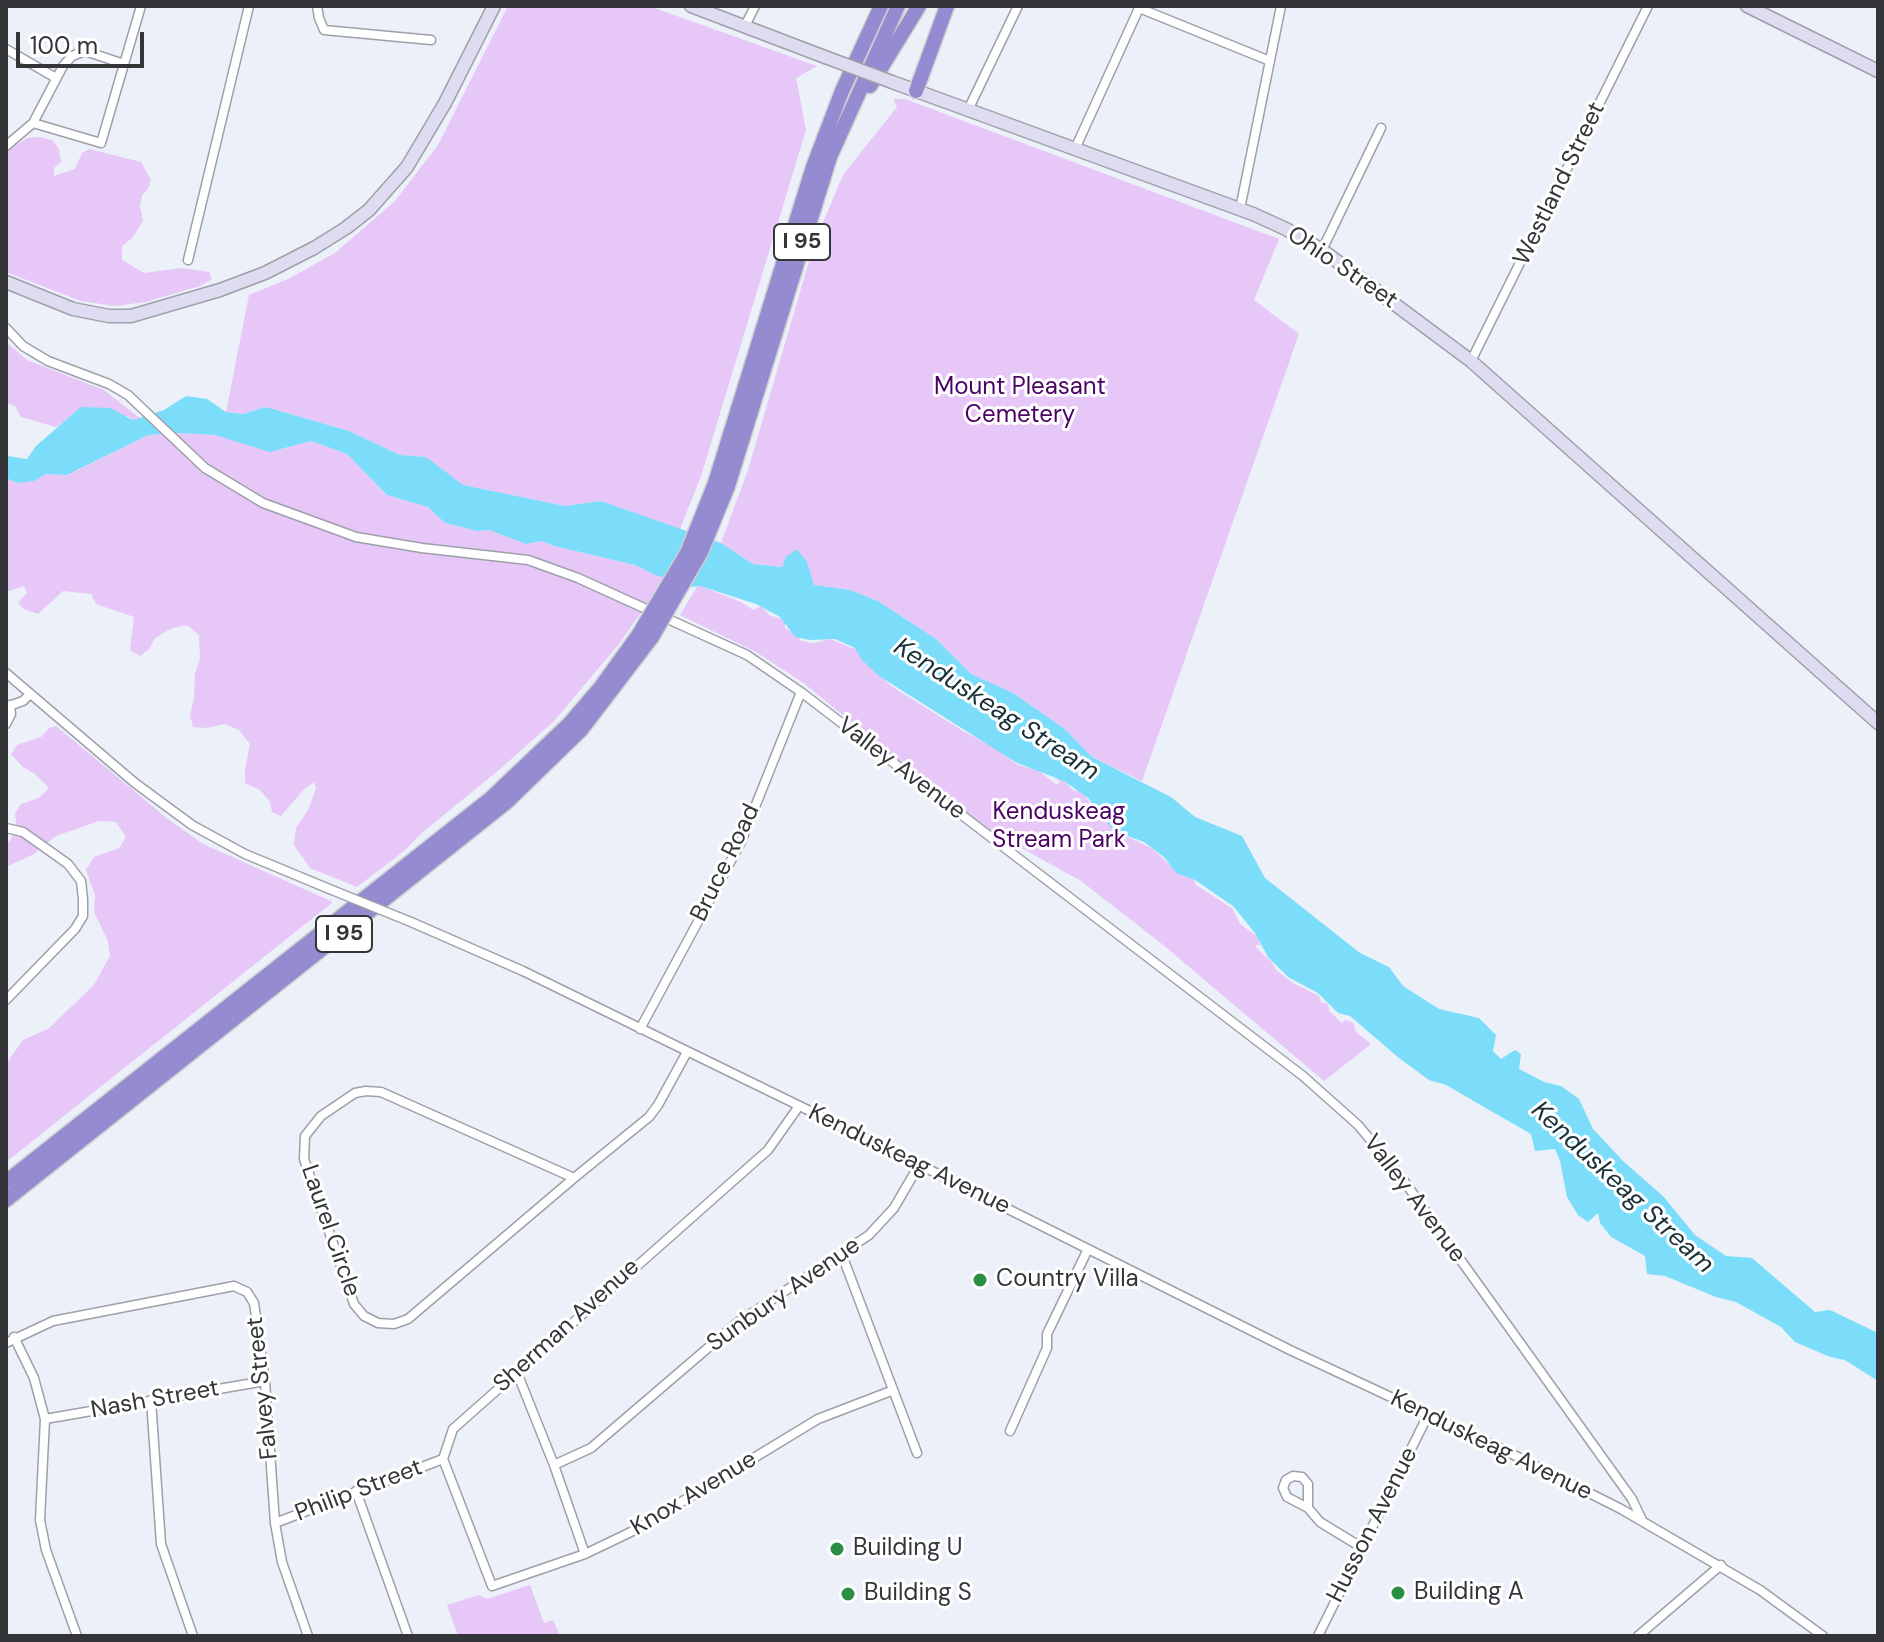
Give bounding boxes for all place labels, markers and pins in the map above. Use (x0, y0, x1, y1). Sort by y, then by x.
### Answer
place label: Country Villa (996, 1266, 1139, 1294)
marker: Country Villa (971, 1271, 989, 1289)
place label: Building U (853, 1535, 962, 1563)
marker: Building U (828, 1540, 846, 1558)
place label: Building A (1414, 1579, 1524, 1607)
place label: Building S (864, 1580, 972, 1608)
marker: Building A (1389, 1584, 1407, 1602)
marker: Building S (839, 1585, 857, 1603)

